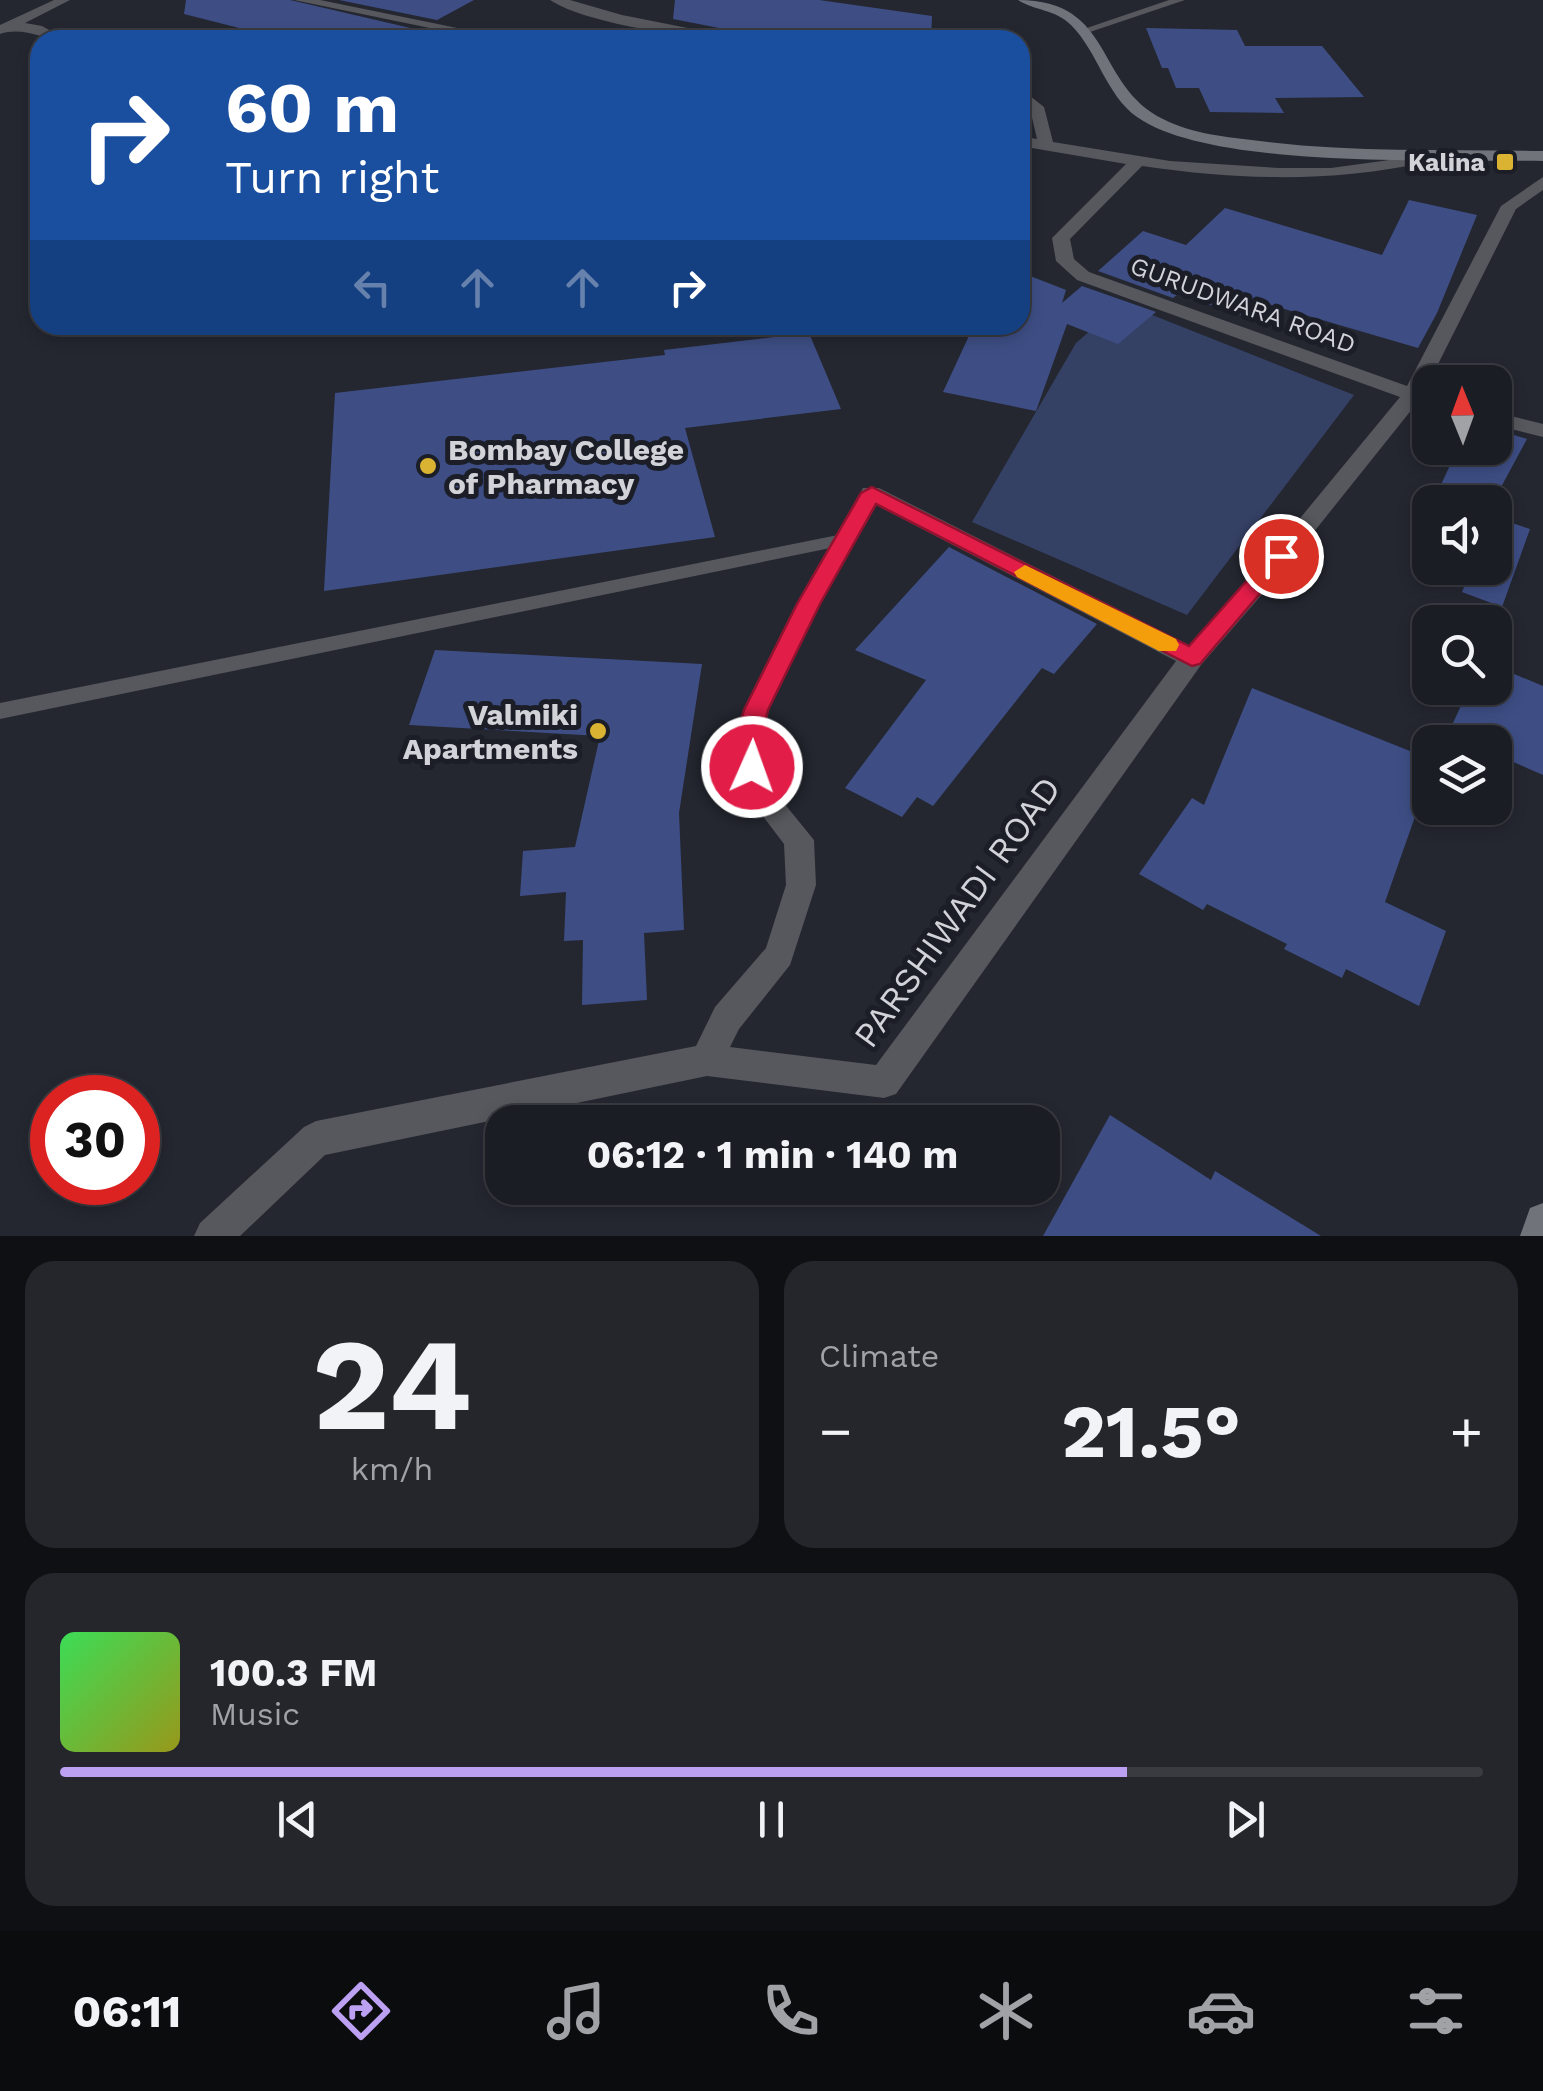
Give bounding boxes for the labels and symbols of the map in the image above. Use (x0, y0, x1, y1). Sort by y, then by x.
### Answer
place label: Kalina (1408, 148, 1486, 177)
marker: Kalina (1494, 151, 1516, 173)
street label: GURUDWARA ROAD (1127, 251, 1359, 359)
north arrow (1412, 365, 1512, 465)
place label: Bombay College of Pharmacy (448, 432, 684, 501)
marker: Bombay College of Pharmacy (417, 455, 439, 477)
pin (1239, 514, 1324, 599)
place label: Valmiki Apartments (403, 697, 578, 766)
position arrow (700, 715, 804, 819)
marker: Valmiki Apartments (587, 720, 609, 742)
street label: PARSHIWADI ROAD (845, 769, 1069, 1055)
speed limit sign: 30 (30, 1075, 160, 1205)

